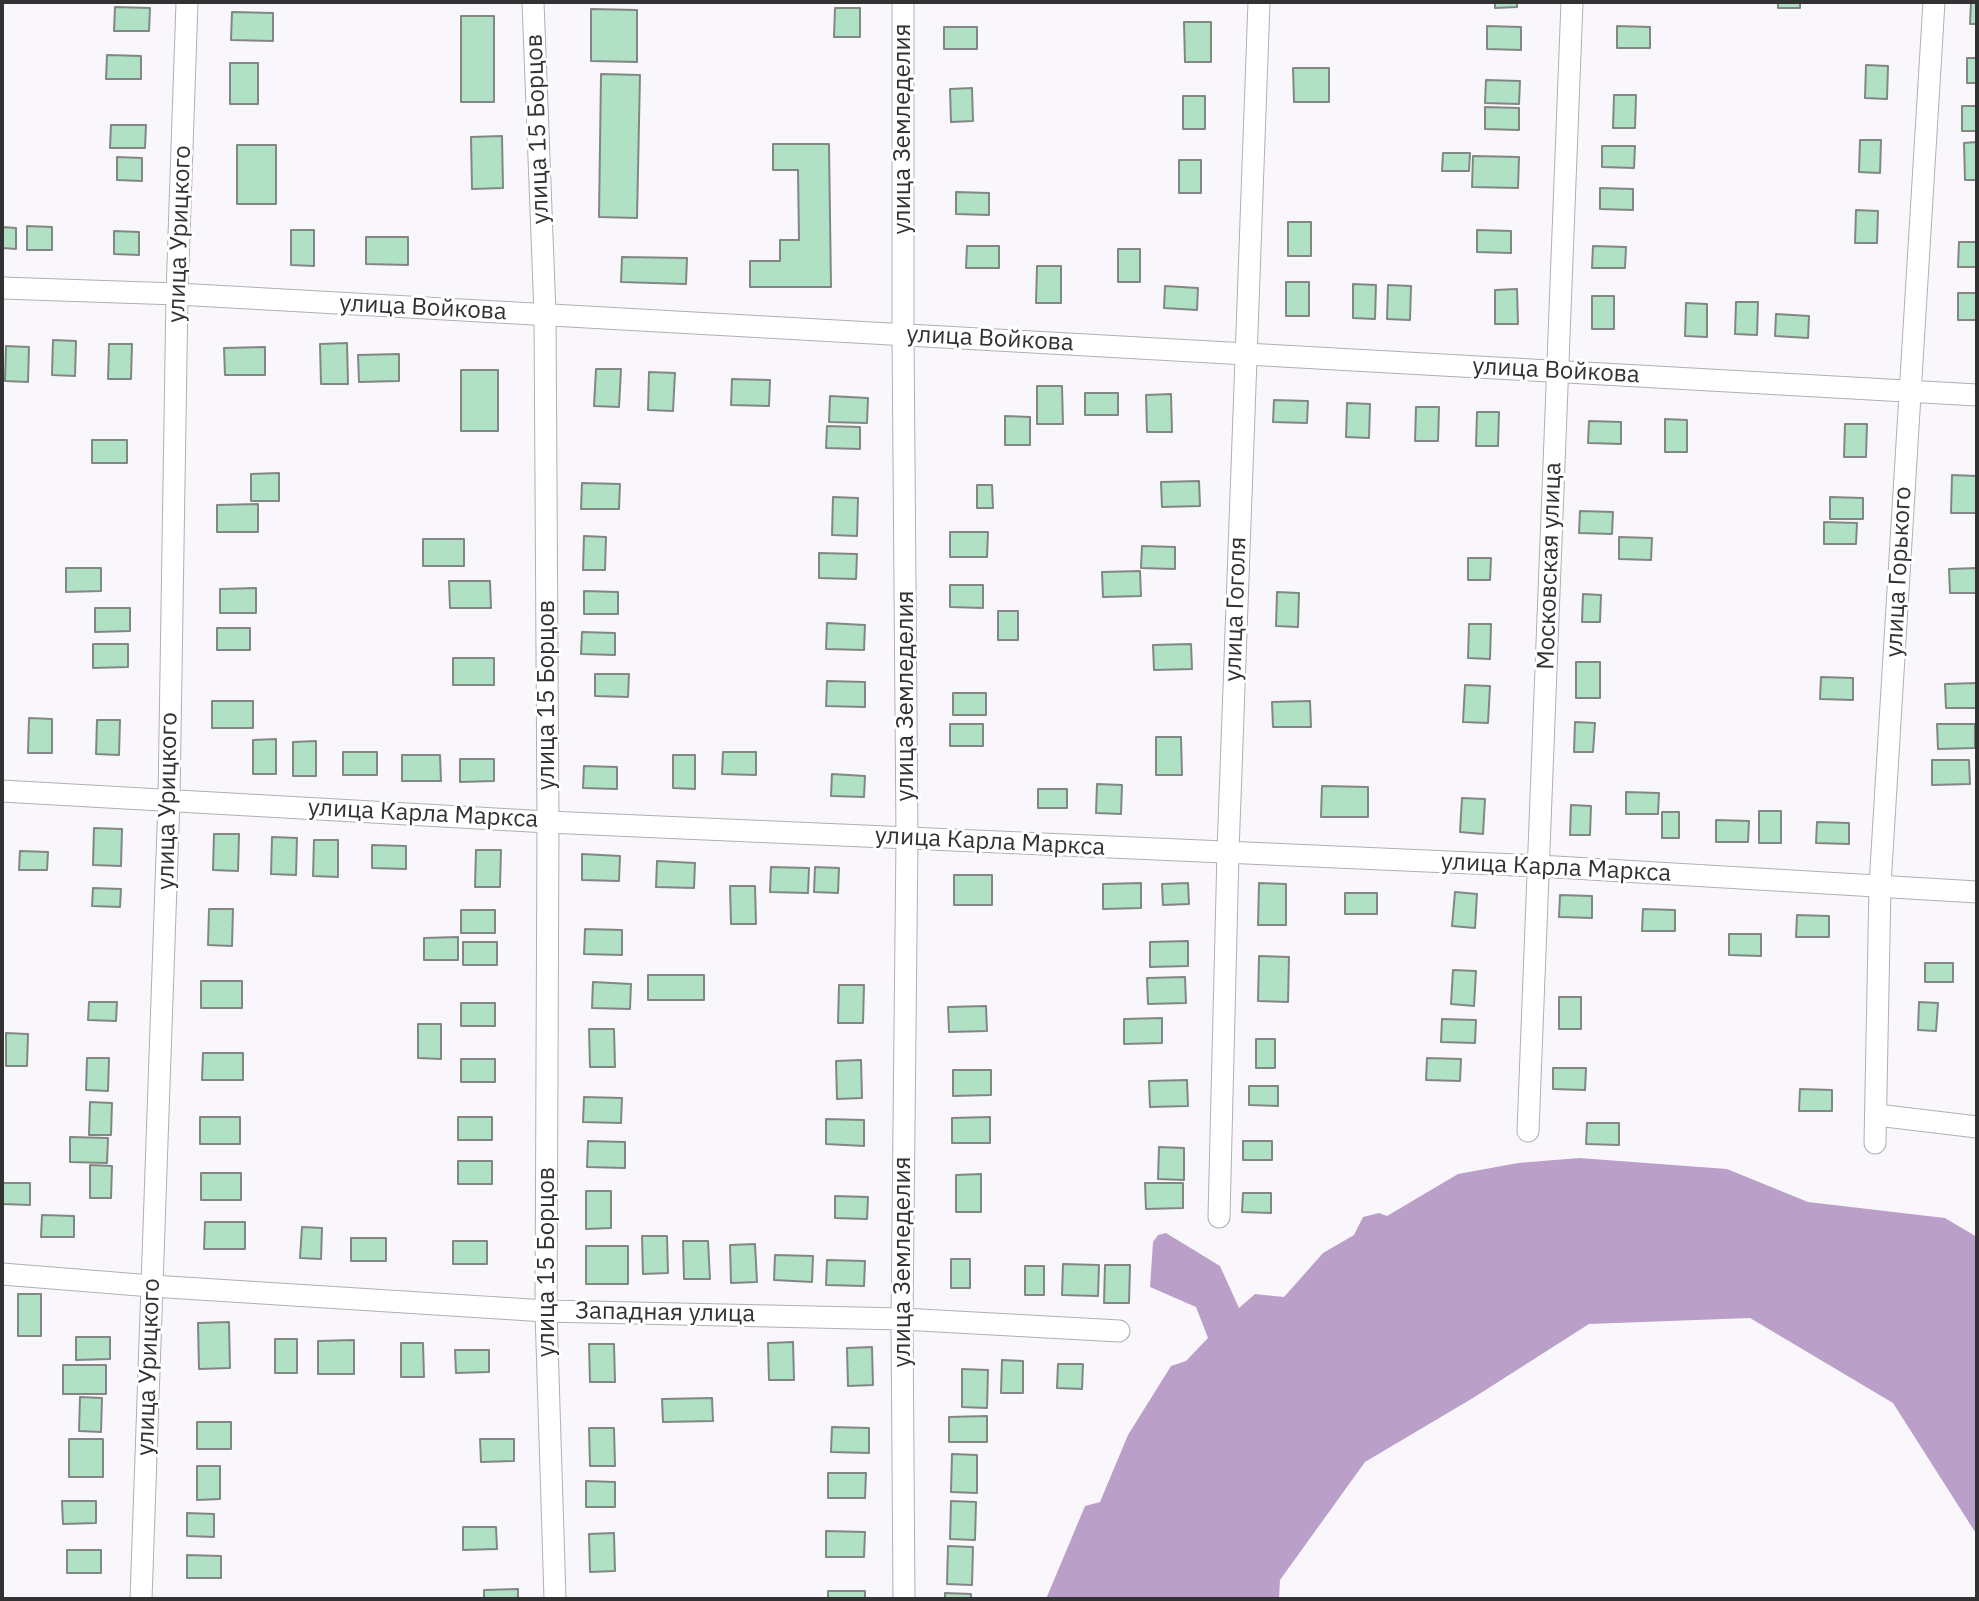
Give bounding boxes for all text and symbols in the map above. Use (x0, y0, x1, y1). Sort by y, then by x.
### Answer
street label: улица Земледелия (889, 23, 917, 235)
street label: улица 15 Борцов (520, 33, 556, 225)
street label: улица Урицкого (163, 145, 197, 323)
street label: улица Войкова (339, 289, 507, 327)
street label: улица Войкова (906, 320, 1074, 358)
street label: улица Войкова (1472, 352, 1640, 390)
street label: Московская улица (1532, 462, 1568, 670)
street label: улица Горького (1880, 486, 1918, 658)
street label: улица Гоголя (1219, 536, 1253, 682)
street label: улица Земледелия (892, 590, 920, 802)
street label: улица 15 Борцов (533, 600, 561, 790)
street label: улица Урицкого (152, 712, 184, 890)
street label: улица Карла Маркса (307, 794, 539, 834)
street label: улица Карла Маркса (874, 822, 1106, 862)
street label: улица Карла Маркса (1440, 848, 1672, 888)
street label: улица Земледелия (889, 1156, 917, 1368)
street label: улица 15 Борцов (533, 1167, 561, 1357)
street label: улица Урицкого (132, 1278, 166, 1456)
street label: Западная улица (575, 1297, 755, 1329)

